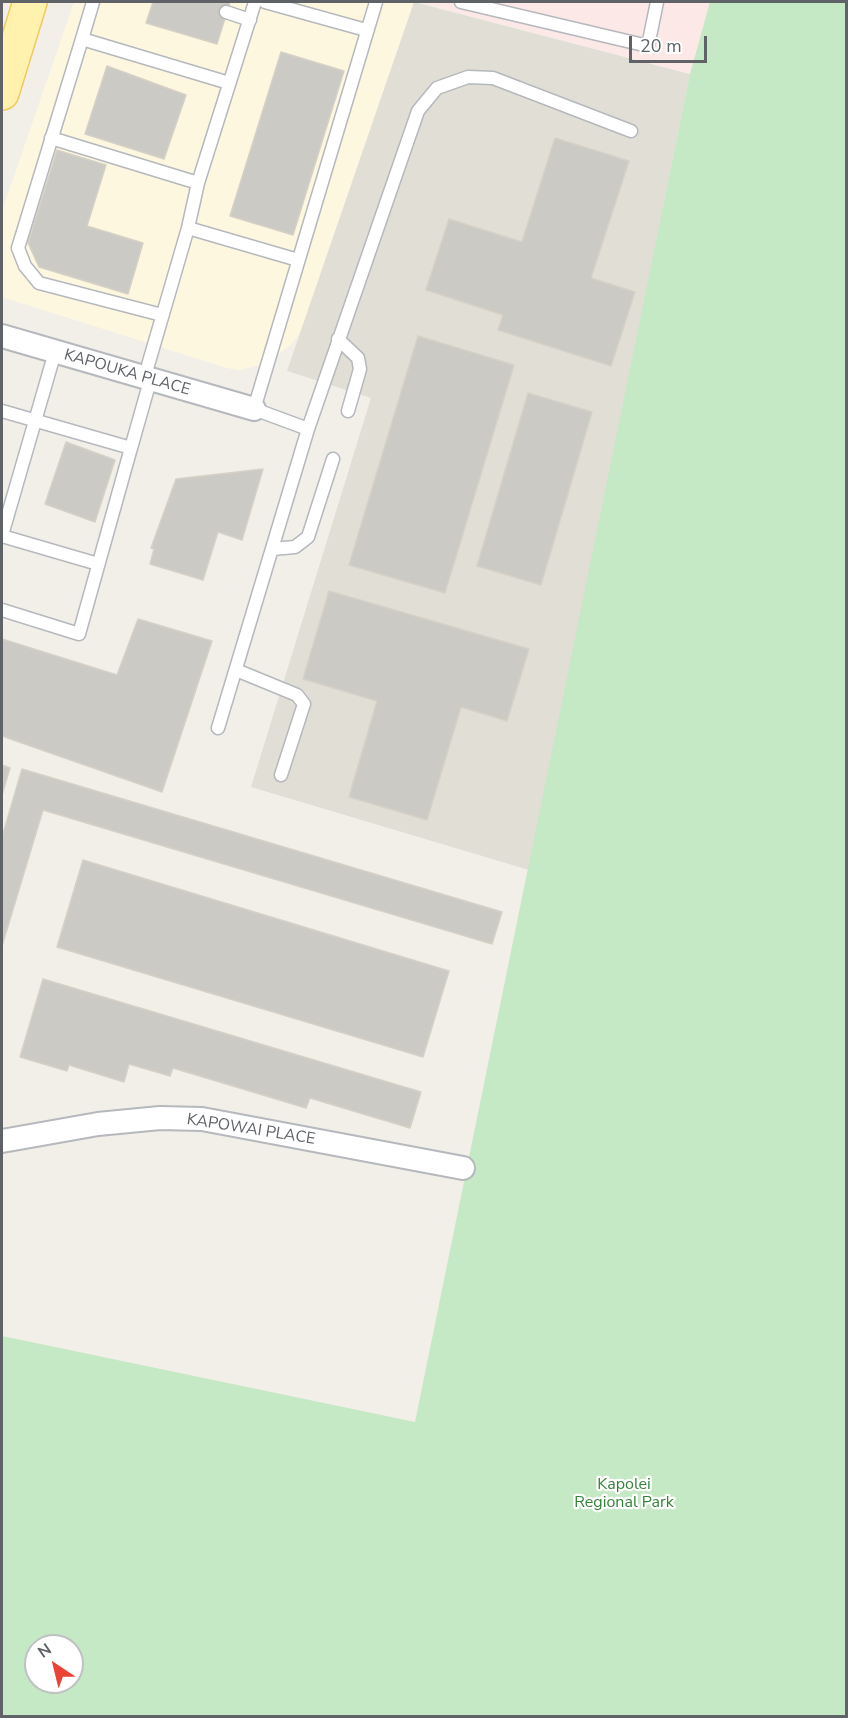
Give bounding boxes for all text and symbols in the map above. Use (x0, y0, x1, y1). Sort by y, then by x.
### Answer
scale bar (632, 24, 710, 62)
text: 20 m (640, 34, 682, 58)
street label: KAPOUKA PLACE (62, 346, 192, 400)
street label: KAPOWAI PLACE (185, 1110, 317, 1150)
park label: Kapolei Regional Park (574, 1475, 674, 1513)
north arrow (24, 1634, 84, 1694)
text: N (34, 1638, 56, 1663)

